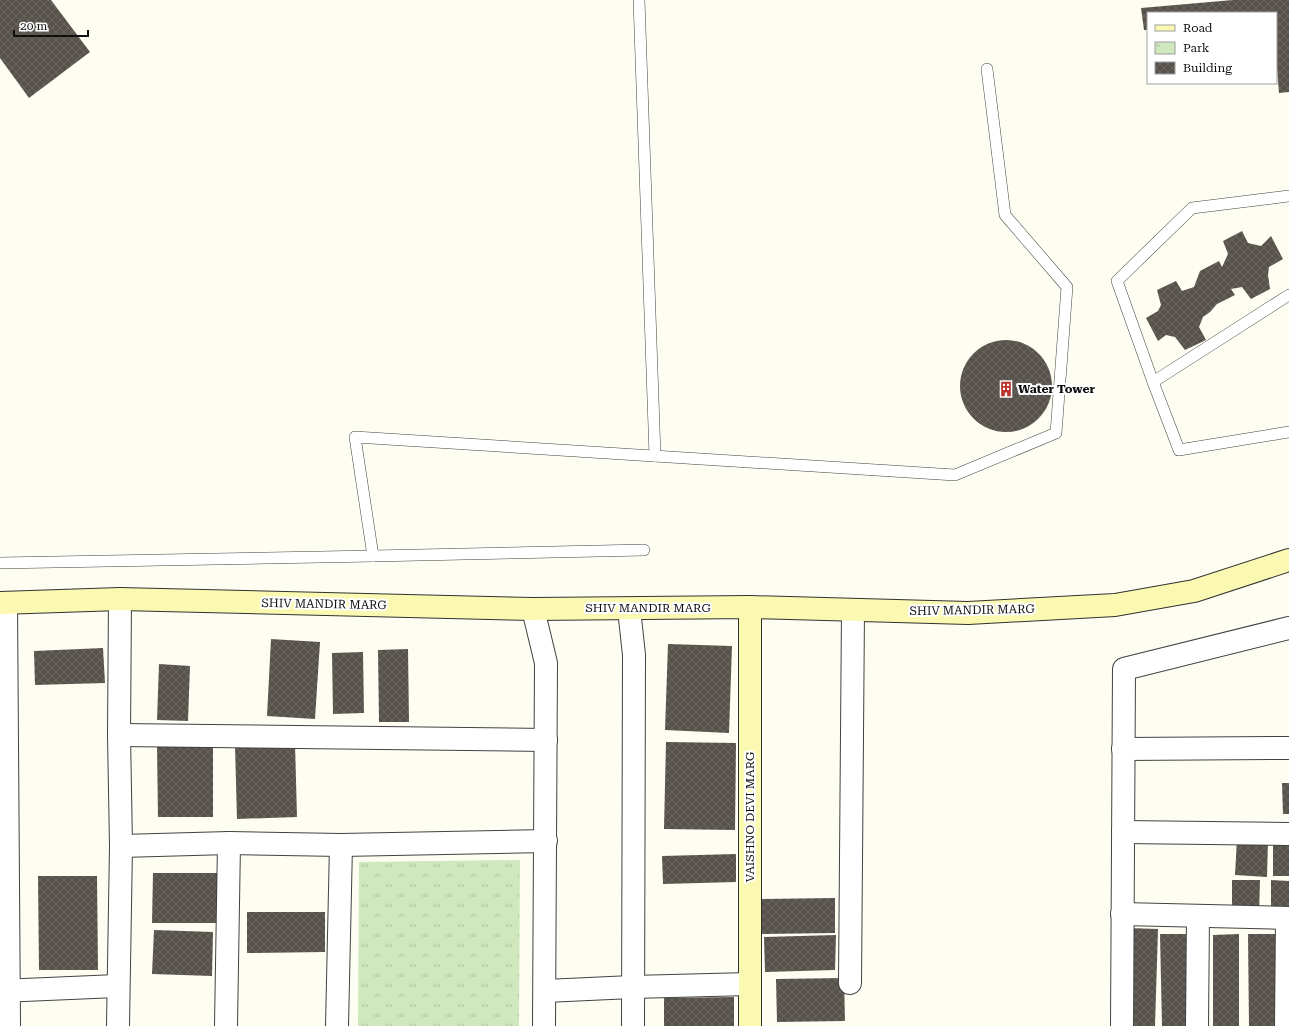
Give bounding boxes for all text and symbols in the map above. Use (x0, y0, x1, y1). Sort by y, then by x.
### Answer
scale bar (14, 12, 88, 38)
legend (1147, 12, 1277, 84)
text: 20 m (20, 19, 47, 33)
text: Road (1183, 21, 1213, 35)
text: Park (1183, 41, 1210, 55)
text: Building (1183, 61, 1232, 75)
building icon: Water Tower (997, 380, 1015, 398)
place label: Water Tower (1018, 382, 1095, 396)
street label: SHIV MANDIR MARG (261, 596, 388, 612)
street label: SHIV MANDIR MARG (585, 601, 711, 615)
street label: SHIV MANDIR MARG (909, 602, 1036, 618)
street label: VAISHNO DEVI MARG (743, 751, 757, 882)

